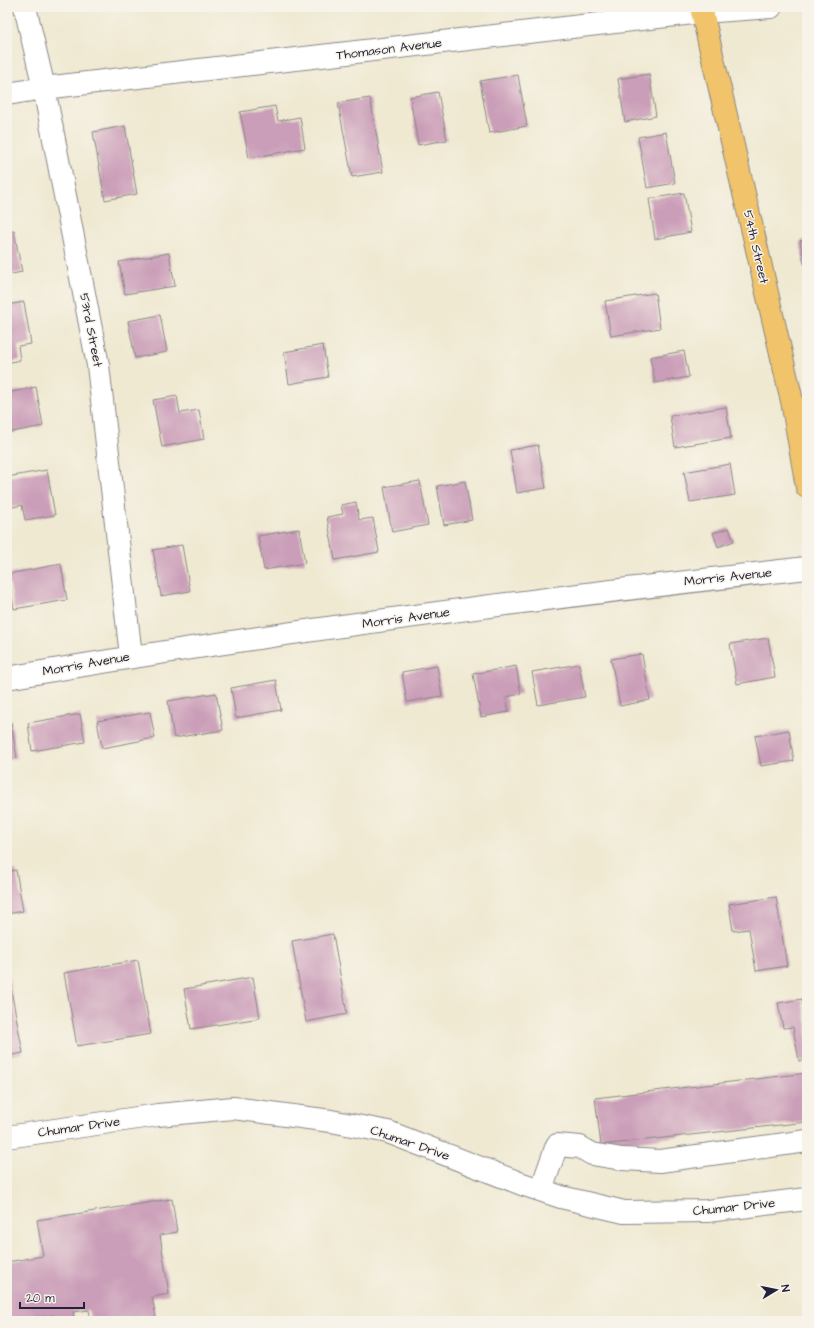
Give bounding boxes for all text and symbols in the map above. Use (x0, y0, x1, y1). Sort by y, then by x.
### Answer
street label: Thomason Avenue (335, 34, 443, 64)
street label: 54th Street (739, 208, 773, 286)
street label: 53rd Street (75, 291, 107, 369)
street label: Morris Avenue (683, 563, 773, 591)
street label: Morris Avenue (361, 603, 451, 633)
street label: Morris Avenue (41, 647, 131, 681)
street label: Chumar Drive (37, 1112, 121, 1142)
street label: Chumar Drive (368, 1121, 452, 1165)
street label: Chumar Drive (692, 1194, 776, 1220)
north arrow (756, 1270, 796, 1310)
scale bar (20, 1284, 84, 1310)
text: N (777, 1284, 793, 1293)
text: 20 m (26, 1290, 55, 1307)

